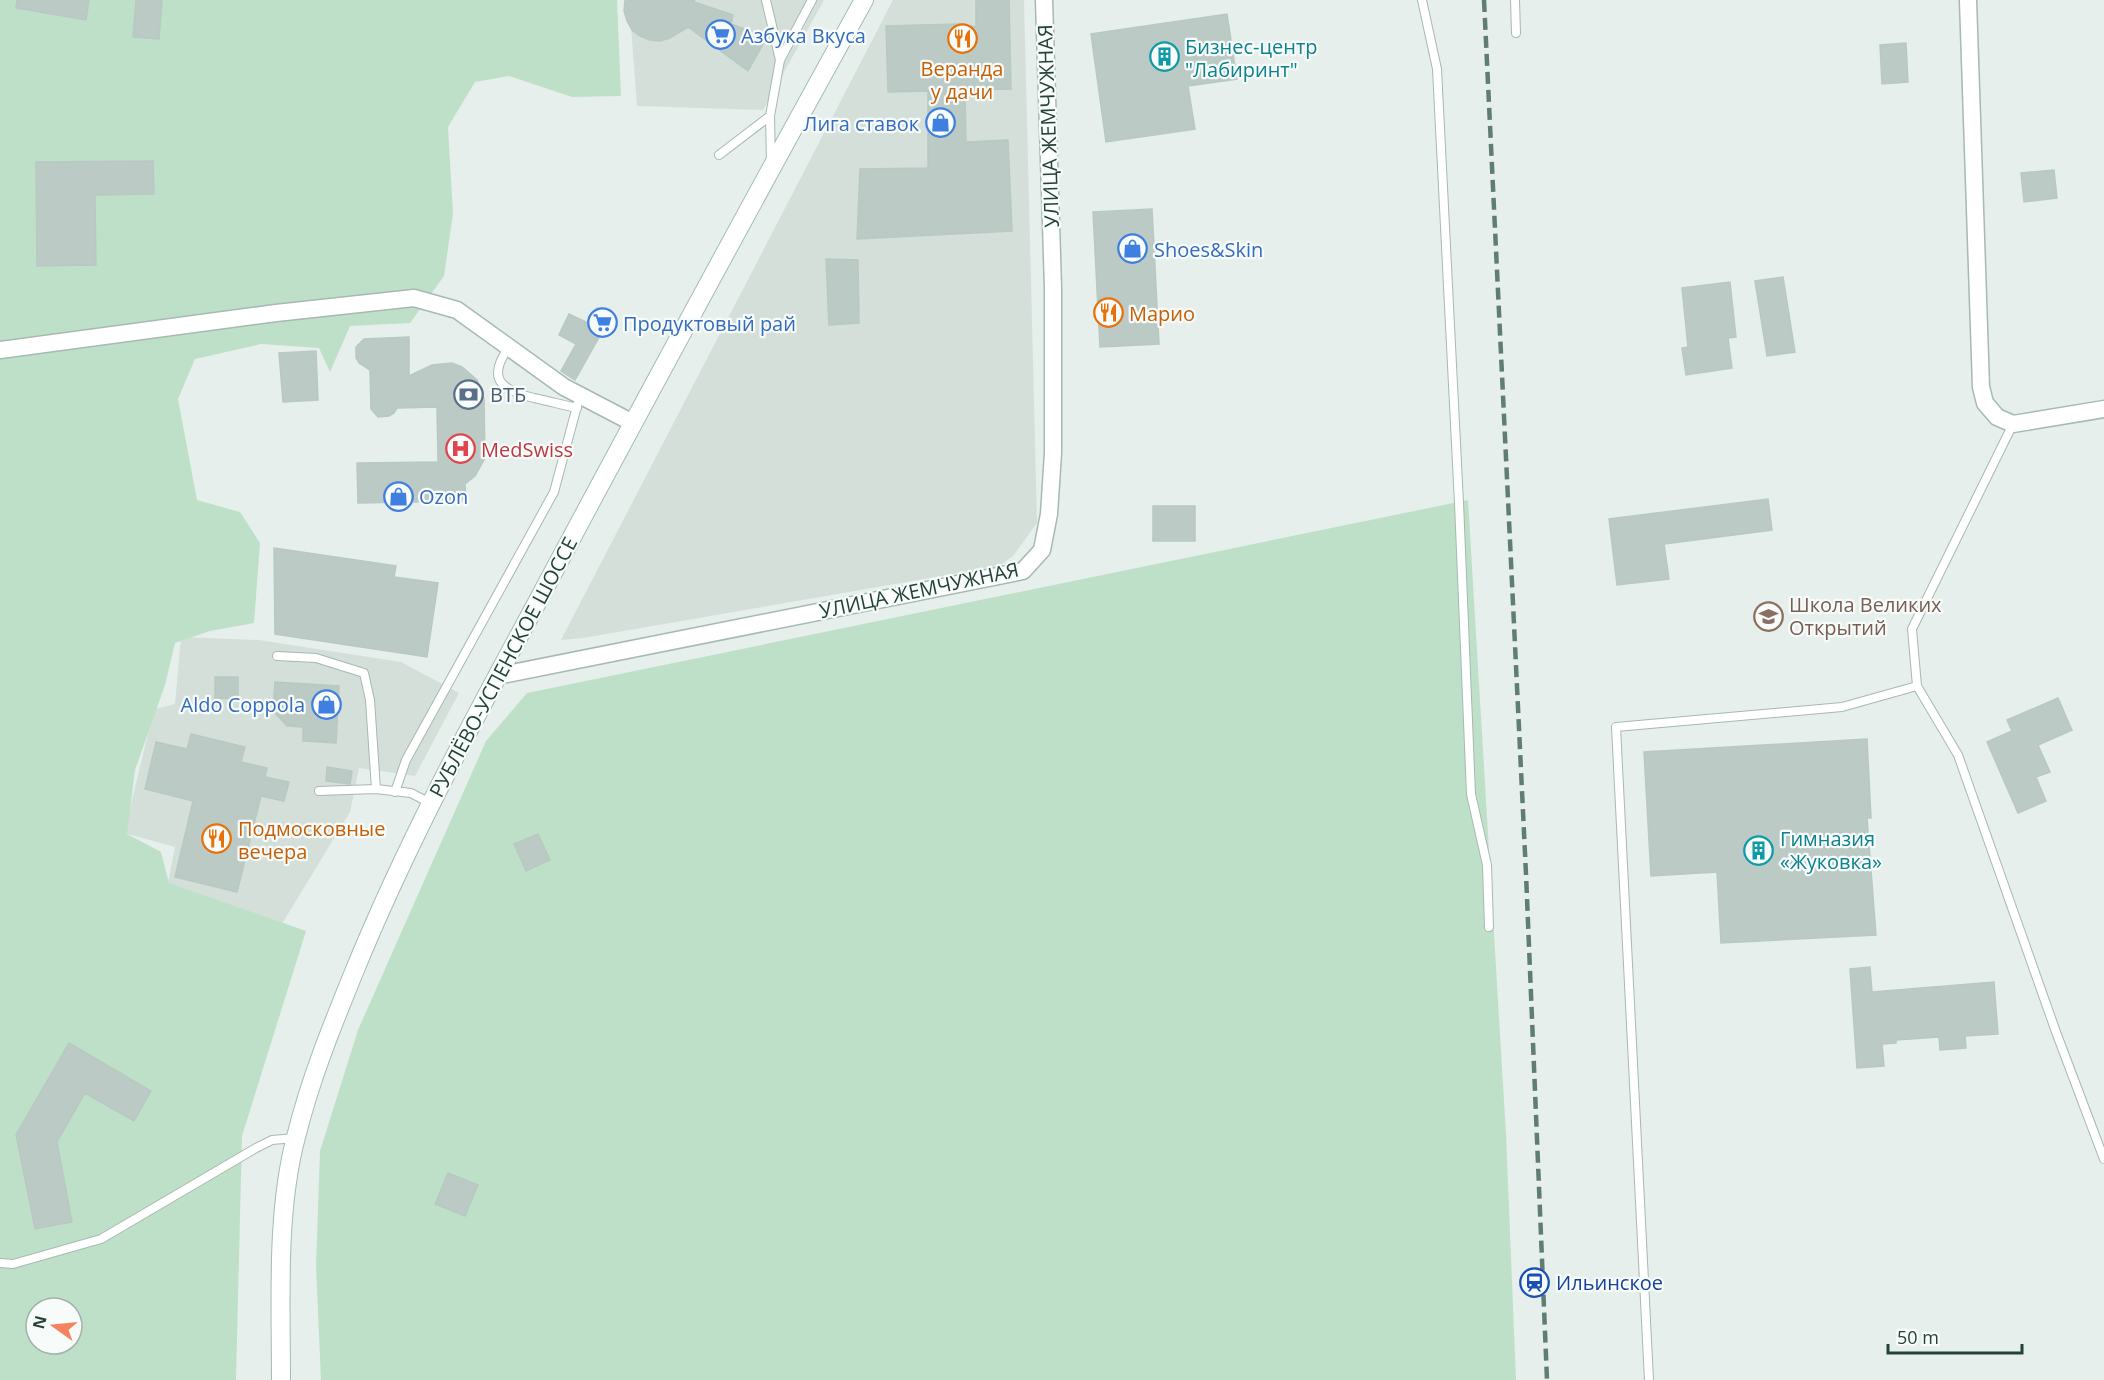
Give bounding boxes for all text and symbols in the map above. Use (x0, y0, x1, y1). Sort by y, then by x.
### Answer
supermarket icon: Азбука Вкуса (704, 19, 736, 51)
place label: Азбука Вкуса (741, 22, 866, 49)
restaurant icon: Веранда у дачи (946, 22, 978, 54)
street label: УЛИЦА ЖЕМЧУЖНАЯ (1031, 24, 1065, 228)
place label: Бизнес-центр "Лабиринт" (1185, 33, 1318, 83)
building icon: Бизнес-центр "Лабиринт" (1148, 41, 1180, 73)
place label: Веранда у дачи (921, 55, 1003, 105)
shop icon: Лига ставок (924, 107, 956, 139)
place label: Лига ставок (803, 110, 920, 137)
shop icon: Shoes&Skin (1117, 233, 1149, 265)
place label: Shoes&Skin (1154, 236, 1263, 263)
restaurant icon: Марио (1092, 297, 1124, 329)
place label: Марио (1129, 300, 1195, 327)
supermarket icon: Продуктовый рай (586, 307, 618, 339)
place label: Продуктовый рай (623, 310, 796, 337)
bank icon: ВТБ (453, 378, 485, 410)
place label: ВТБ (490, 381, 526, 408)
hospital icon: MedSwiss (444, 433, 476, 465)
place label: MedSwiss (481, 436, 573, 463)
shop icon: Ozon (382, 480, 414, 512)
place label: Ozon (419, 483, 468, 510)
street label: РУБЛЁВО-УСПЕНСКОЕ ШОССЕ (423, 532, 583, 802)
street label: УЛИЦА ЖЕМЧУЖНАЯ (817, 556, 1021, 624)
place label: Школа Великих Открытий (1789, 591, 1942, 641)
school or university icon: Школа Великих Открытий (1752, 600, 1784, 632)
shop icon: Aldo Coppola (310, 688, 342, 720)
place label: Aldo Coppola (181, 691, 305, 718)
place label: Подмосковные вечера (238, 815, 385, 865)
restaurant icon: Подмосковные вечера (201, 823, 233, 855)
place label: Гимназия «Жуковка» (1780, 825, 1882, 875)
building icon: Гимназия «Жуковка» (1743, 834, 1775, 866)
station icon: Ильинское (1519, 1266, 1551, 1298)
place label: Ильинское (1556, 1269, 1663, 1296)
north arrow (24, 1296, 84, 1356)
text: N (27, 1313, 52, 1331)
scale bar (1888, 1317, 2022, 1355)
text: 50 m (1897, 1325, 1939, 1349)

